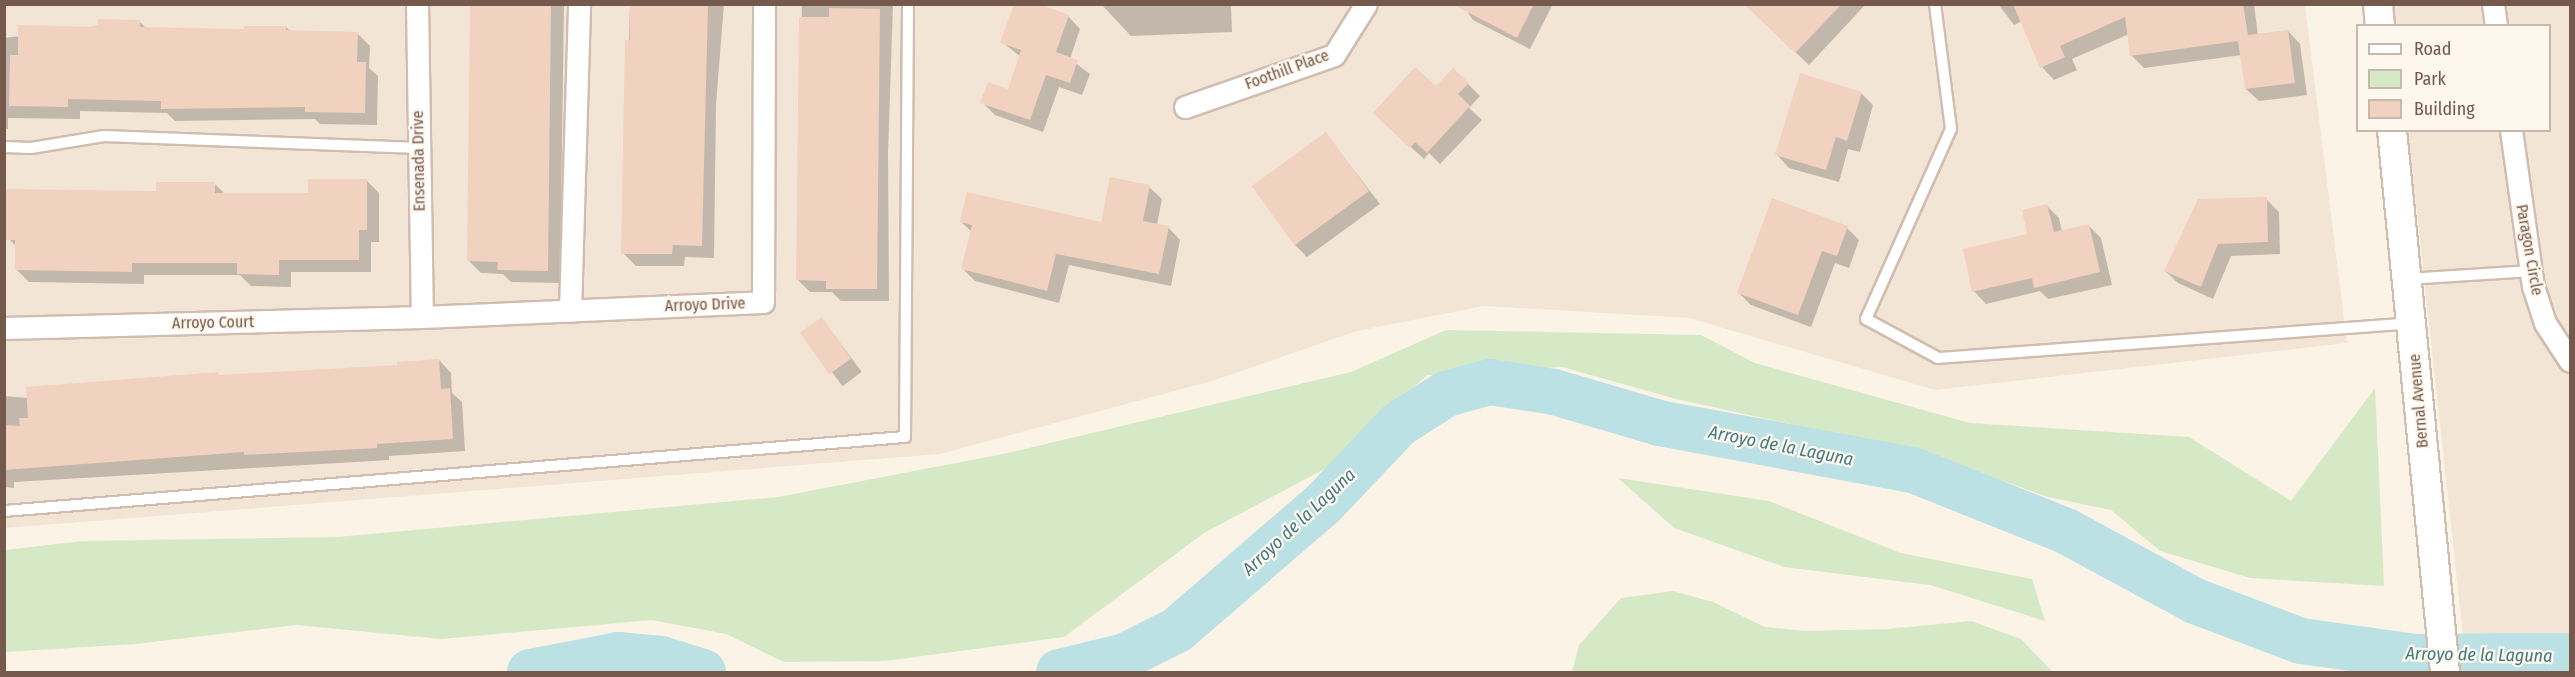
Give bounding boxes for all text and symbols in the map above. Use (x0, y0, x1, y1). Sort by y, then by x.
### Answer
legend (2356, 24, 2551, 132)
text: Road (2414, 38, 2451, 60)
street label: Foothill Place (1242, 46, 1332, 94)
text: Park (2414, 68, 2446, 90)
text: Building (2414, 98, 2475, 120)
street label: Ensenada Drive (409, 110, 429, 212)
street label: Paragon Circle (2512, 203, 2546, 297)
street label: Arroyo Drive (664, 294, 746, 316)
street label: Arroyo Court (172, 313, 254, 333)
street label: Bernal Avenue (2405, 353, 2433, 449)
water label: Arroyo de la Laguna (1707, 421, 1855, 471)
water label: Arroyo de la Laguna (1238, 464, 1360, 580)
water label: Arroyo de la Laguna (2405, 643, 2553, 667)

